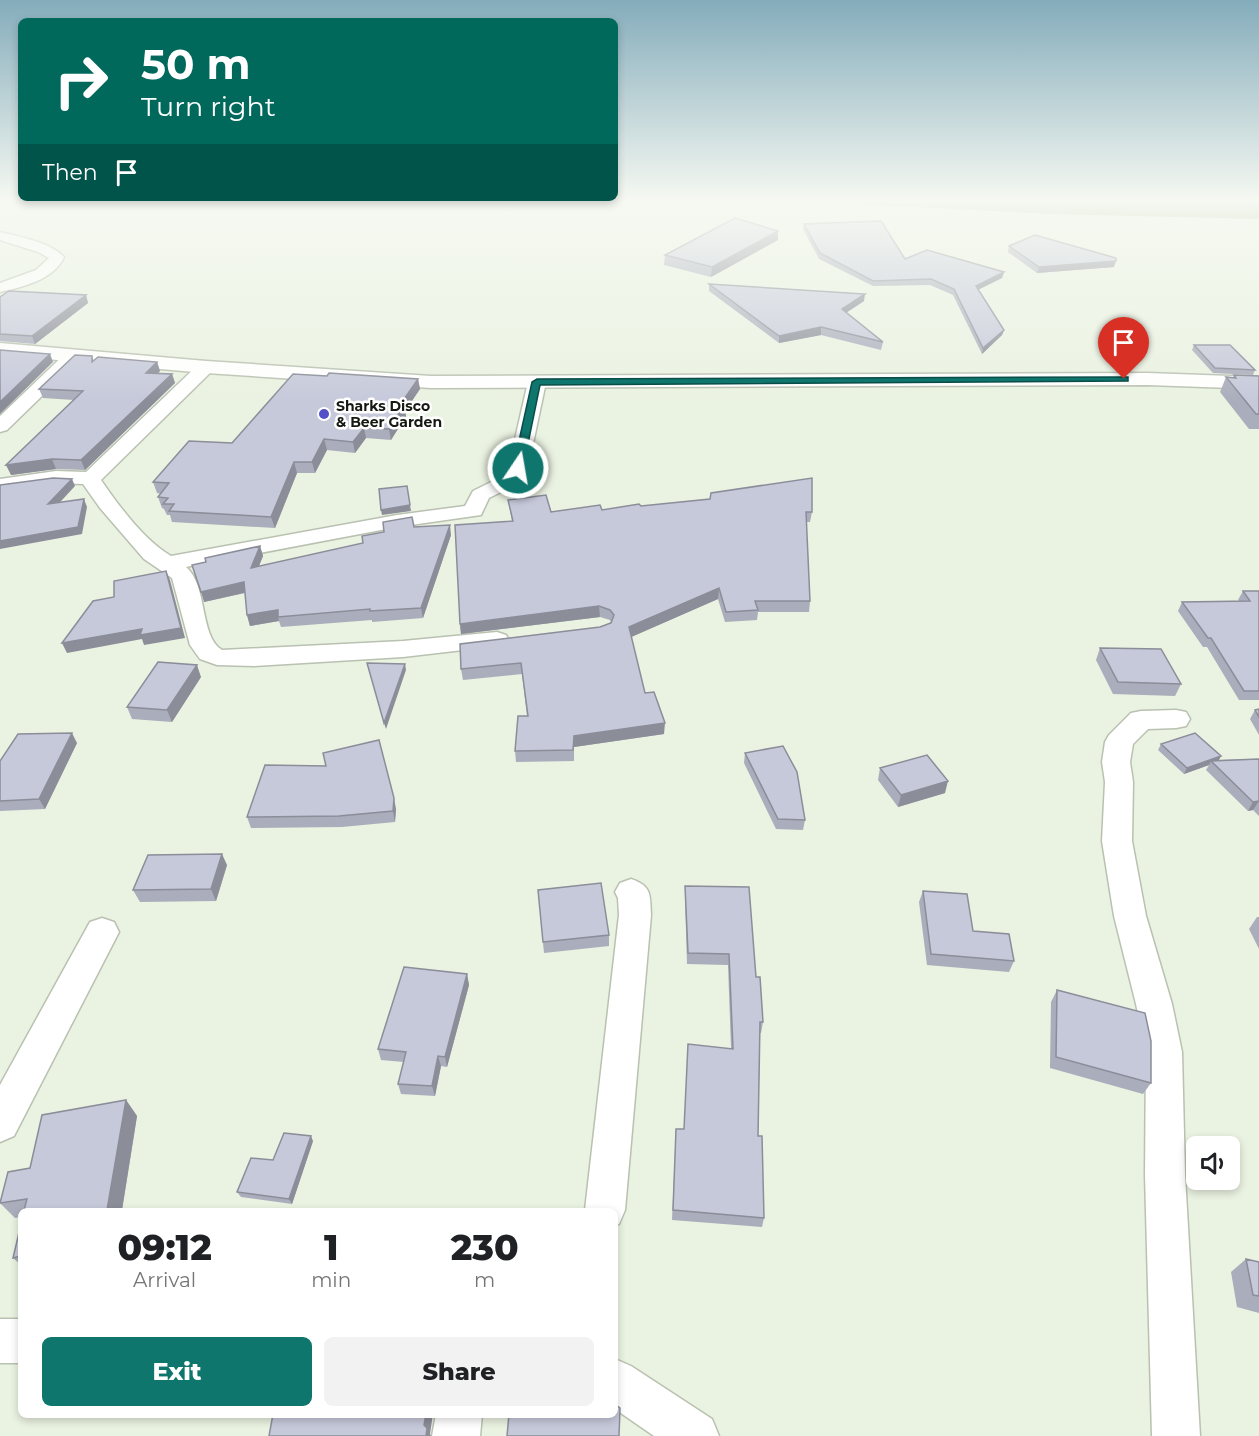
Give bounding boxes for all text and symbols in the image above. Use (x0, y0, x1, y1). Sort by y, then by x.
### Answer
text: 50 m (141, 38, 250, 90)
icon: right (42, 42, 120, 120)
text: Turn right (141, 90, 276, 123)
icon: arrive (110, 156, 143, 189)
text: Then (42, 159, 98, 186)
pin (1098, 317, 1149, 379)
icon: arrive (1107, 326, 1140, 359)
place label: Sharks Disco & Beer Garden (336, 397, 442, 431)
marker: Sharks Disco & Beer Garden (317, 407, 331, 421)
position arrow (486, 436, 550, 500)
map controls (1186, 1136, 1240, 1190)
button: sound (1186, 1136, 1240, 1190)
text: 09:12 (117, 1225, 212, 1269)
text: 1 (324, 1225, 339, 1269)
text: 230 (451, 1225, 519, 1269)
text: Arrival (133, 1268, 196, 1292)
text: min (311, 1268, 351, 1292)
text: m (474, 1268, 495, 1292)
button: Exit (42, 1337, 312, 1406)
button: Share (324, 1337, 594, 1406)

